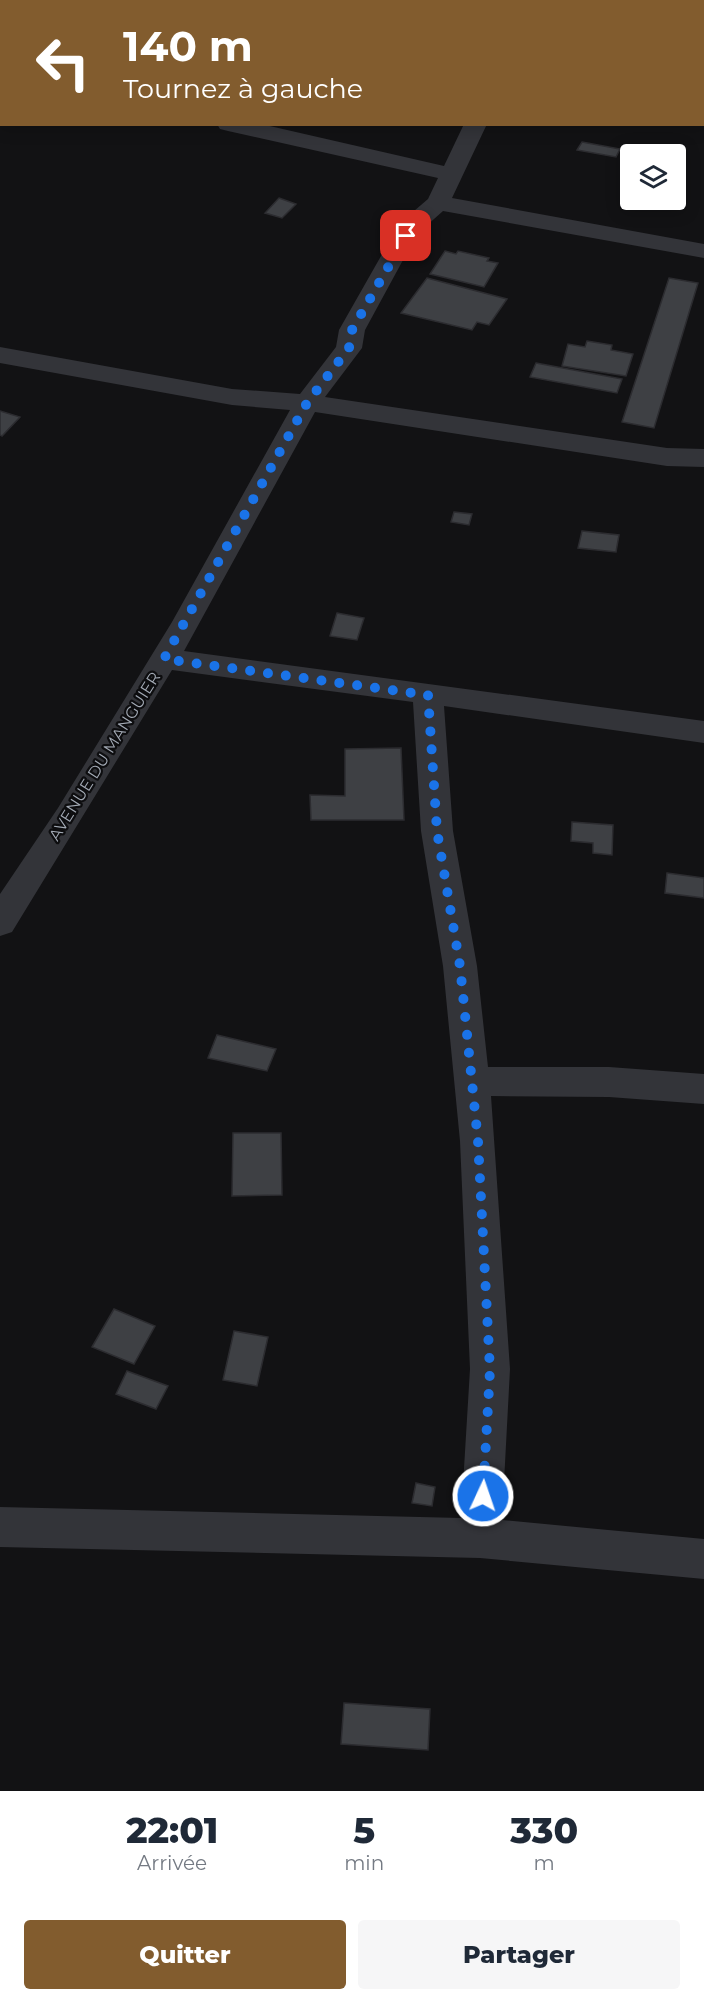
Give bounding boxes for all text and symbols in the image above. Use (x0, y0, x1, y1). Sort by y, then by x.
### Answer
text: 140 m (123, 20, 253, 72)
icon: left (24, 24, 102, 102)
text: Tournez à gauche (123, 72, 363, 105)
map controls (620, 144, 686, 210)
button: layers (620, 144, 686, 210)
pin (380, 210, 431, 261)
icon: arrive (389, 219, 422, 252)
street label: AVENUE DU MANGUIER (45, 669, 164, 844)
position arrow (451, 1464, 515, 1528)
text: 22:01 (126, 1808, 218, 1852)
text: 5 (353, 1808, 375, 1852)
text: 330 (510, 1808, 578, 1852)
text: Arrivée (137, 1851, 207, 1875)
text: min (344, 1851, 384, 1875)
text: m (533, 1851, 555, 1875)
button: Quitter (24, 1920, 346, 1989)
button: Partager (358, 1920, 680, 1989)

